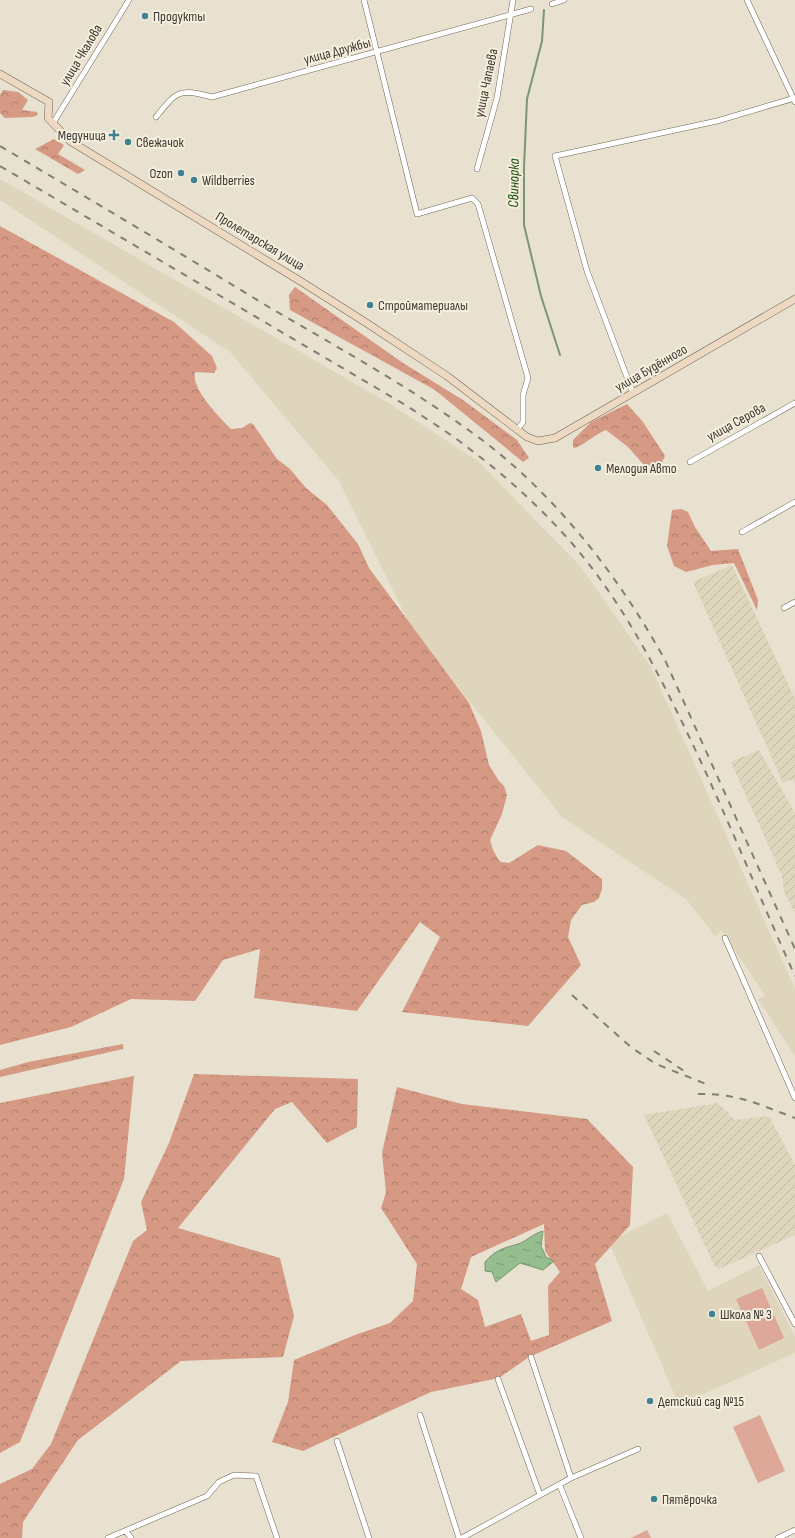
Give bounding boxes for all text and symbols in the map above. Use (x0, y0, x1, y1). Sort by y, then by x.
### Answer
place label: Продукты (153, 8, 205, 25)
marker: Продукты (140, 11, 150, 21)
street label: улица Чкалова (56, 21, 106, 89)
street label: улица Дружбы (302, 34, 372, 68)
street label: улица Чапаева (470, 47, 502, 119)
place label: Медуница (58, 127, 106, 144)
marker: Медуница (109, 130, 119, 140)
place label: Свежачок (136, 134, 185, 151)
marker: Свежачок (123, 137, 133, 147)
water label: Свинорка (504, 158, 524, 208)
place label: Ozon (149, 165, 173, 182)
marker: Ozon (176, 168, 186, 178)
place label: Wildberries (202, 172, 255, 189)
marker: Wildberries (189, 175, 199, 185)
street label: Пролетарская улица (212, 208, 308, 274)
place label: Стройматериалы (378, 297, 468, 314)
marker: Стройматериалы (365, 300, 375, 310)
street label: улица Будённого (612, 340, 690, 396)
street label: улица Серова (704, 399, 768, 445)
place label: Мелодия Авто (606, 460, 677, 477)
marker: Мелодия Авто (593, 463, 603, 473)
place label: Школа № 3 (720, 1306, 772, 1323)
marker: Школа № 3 (707, 1309, 717, 1319)
place label: Детский сад №15 (658, 1393, 744, 1410)
marker: Детский сад №15 (645, 1396, 655, 1406)
place label: Пятёрочка (662, 1491, 717, 1508)
marker: Пятёрочка (649, 1494, 659, 1504)

